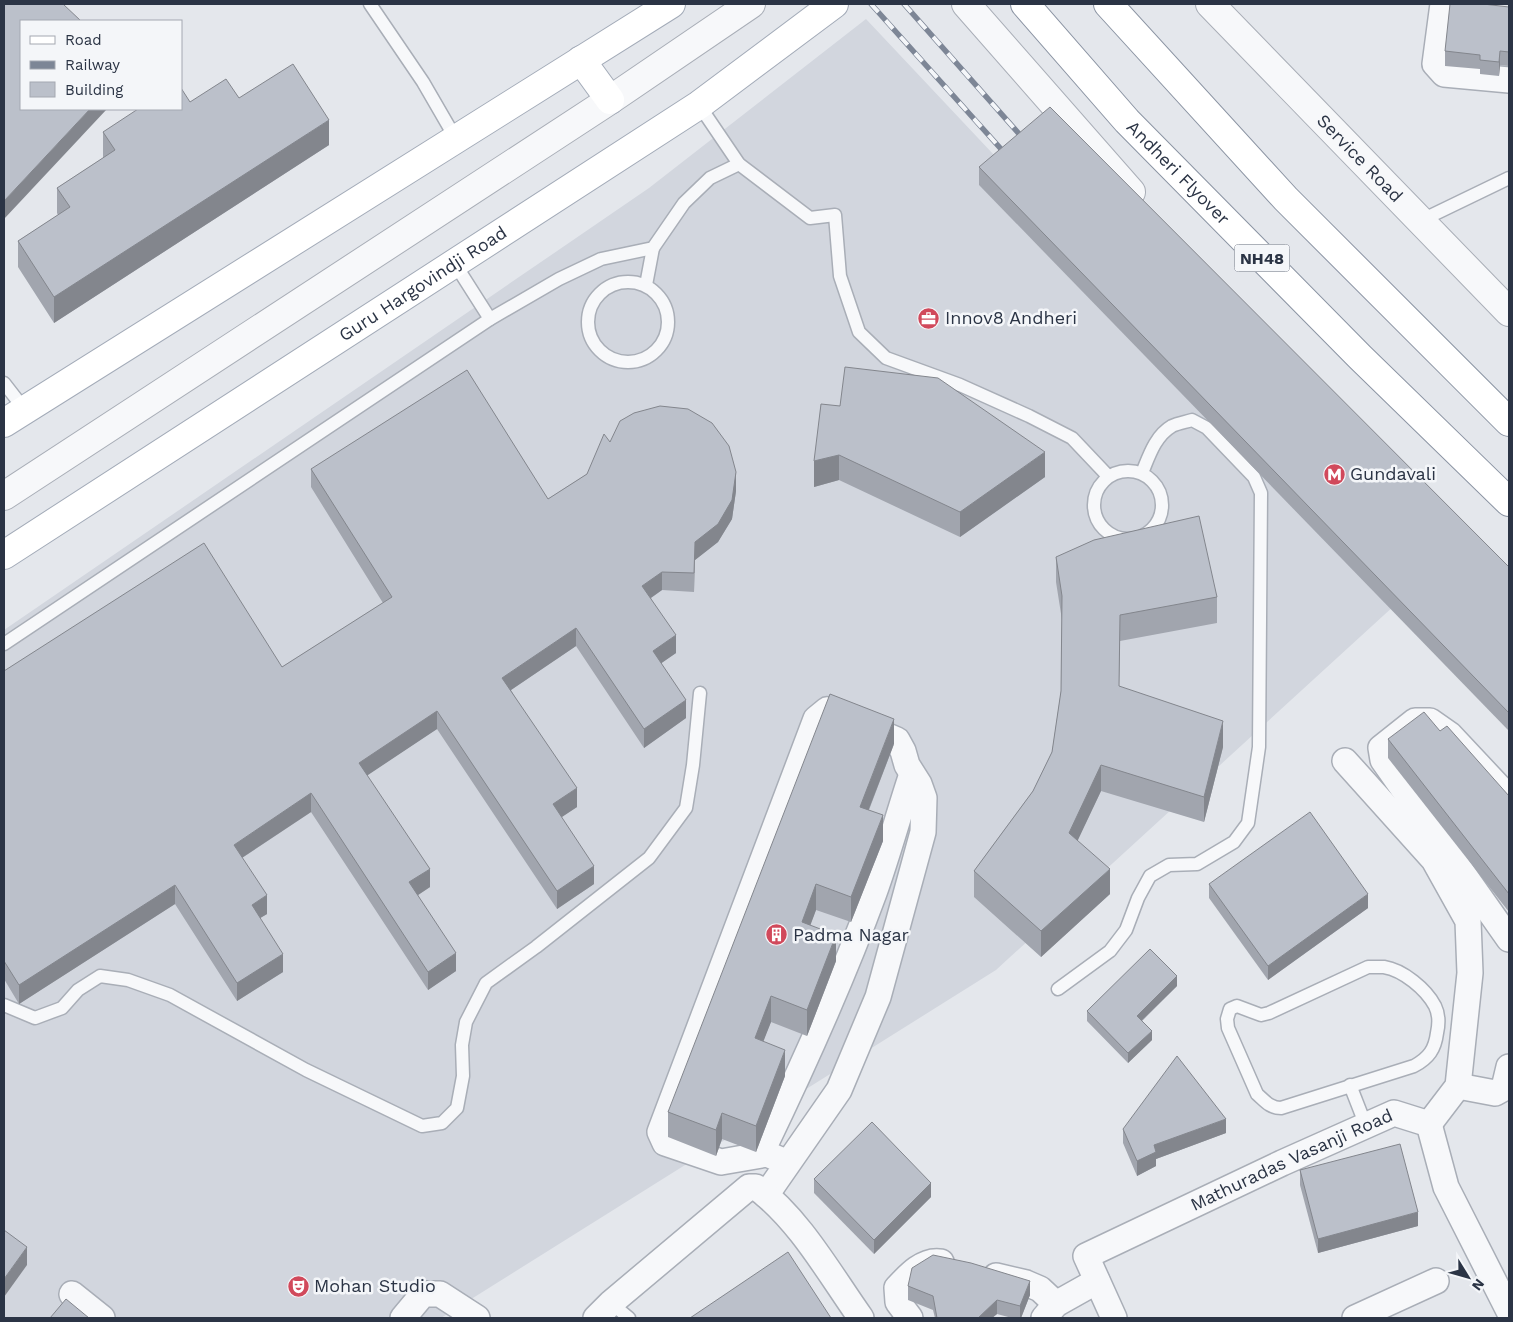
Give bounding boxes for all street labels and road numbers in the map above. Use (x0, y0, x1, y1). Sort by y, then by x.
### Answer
street label: Service Road (1313, 110, 1407, 206)
street label: Andheri Flyover (1123, 116, 1234, 229)
street label: Guru Hargovindji Road (335, 221, 510, 345)
road number: NH48 (1234, 244, 1290, 272)
street label: Mathuradas Vasanji Road (1187, 1104, 1396, 1215)

